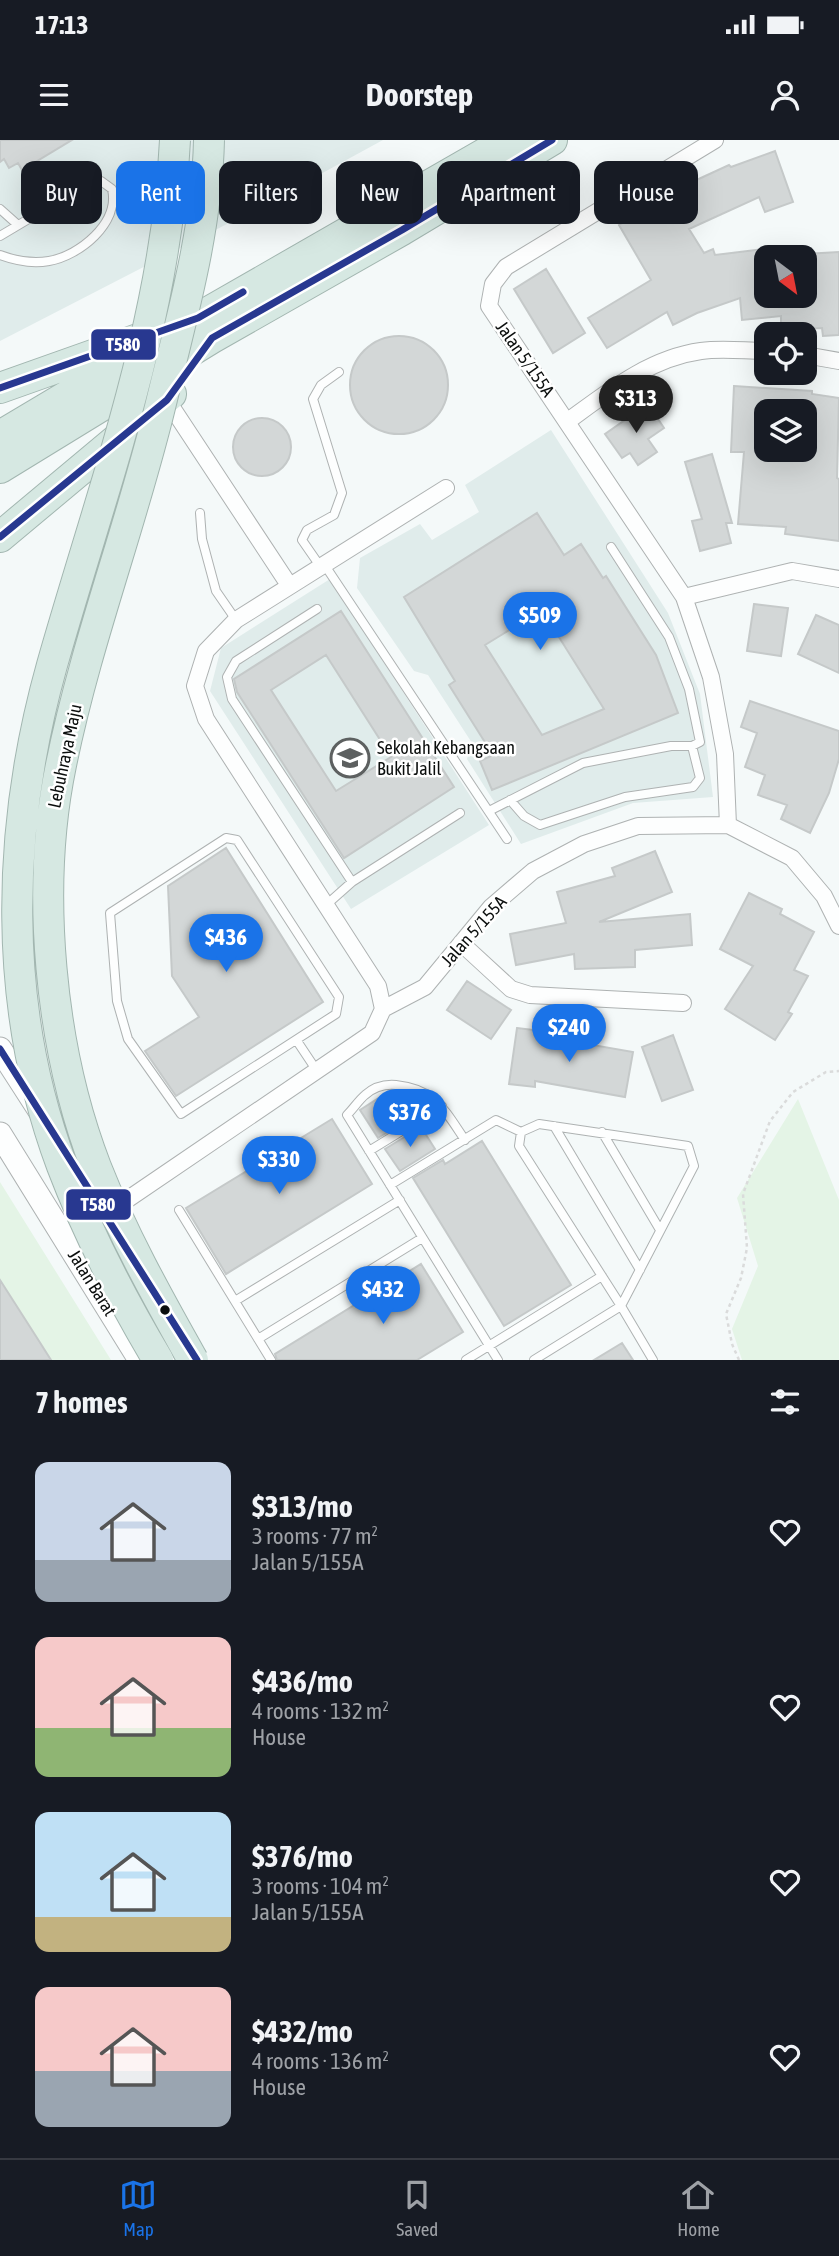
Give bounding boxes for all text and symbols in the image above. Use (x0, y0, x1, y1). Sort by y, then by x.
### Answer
text: 17:13 (35, 10, 89, 40)
icon: menu (35, 76, 73, 114)
text: Doorstep (366, 76, 473, 113)
icon: person (766, 76, 804, 114)
chip: Buy (21, 161, 102, 224)
chip: Rent (116, 161, 205, 224)
chip: Filters (219, 161, 322, 224)
chip: New (336, 161, 423, 224)
chip: Apartment (437, 161, 580, 224)
chip: House (594, 161, 698, 224)
north arrow (754, 245, 817, 308)
map controls (754, 245, 817, 462)
street label: Jalan 5/155A (492, 317, 559, 401)
button: locate (754, 322, 817, 385)
line badge: T580 (90, 328, 157, 361)
text: T580 (105, 333, 141, 355)
pin: $313 (595, 376, 677, 435)
text: $313 (615, 385, 657, 411)
button: layers (754, 399, 817, 462)
pin: $509 (499, 592, 581, 652)
text: $509 (519, 602, 561, 628)
street label: Lebuhraya Maju (43, 702, 86, 810)
school or university icon: Sekolah Kebangsaan Bukit Jalil (329, 737, 371, 779)
place label: Sekolah Kebangsaan Bukit Jalil (377, 737, 515, 779)
street label: Jalan 5/155A (437, 891, 511, 970)
pin: $436 (185, 914, 267, 974)
text: $436 (205, 924, 247, 950)
pin: $240 (528, 1004, 610, 1064)
text: $240 (548, 1014, 590, 1040)
pin: $376 (369, 1090, 451, 1149)
text: $376 (389, 1099, 431, 1125)
pin: $330 (238, 1136, 320, 1196)
text: $330 (258, 1146, 300, 1172)
line badge: T580 (65, 1188, 132, 1221)
text: T580 (80, 1193, 116, 1215)
street label: Jalan Barat (64, 1246, 121, 1320)
pin: $432 (342, 1266, 424, 1326)
text: $432 (362, 1276, 404, 1302)
unlabelled marker (158, 1303, 172, 1317)
icon: filters (766, 1383, 804, 1421)
text: 7 homes (35, 1385, 128, 1419)
text: $313/mo (252, 1489, 353, 1523)
icon: home (91, 1490, 175, 1574)
icon: heart (766, 1513, 804, 1551)
text: 3 rooms · 77 m² (252, 1523, 378, 1549)
text: Jalan 5/155A (252, 1549, 363, 1575)
text: $436/mo (252, 1664, 353, 1698)
icon: home (91, 1665, 175, 1749)
icon: heart (766, 1688, 804, 1726)
text: 4 rooms · 132 m² (252, 1698, 389, 1724)
text: House (252, 1724, 306, 1750)
text: $376/mo (252, 1839, 353, 1873)
icon: home (91, 1840, 175, 1924)
icon: heart (766, 1863, 804, 1901)
text: 3 rooms · 104 m² (252, 1873, 389, 1899)
text: Jalan 5/155A (252, 1899, 363, 1925)
text: $432/mo (252, 2014, 353, 2048)
icon: home (91, 2015, 175, 2099)
icon: heart (766, 2038, 804, 2076)
text: 4 rooms · 136 m² (252, 2048, 389, 2074)
text: House (252, 2074, 306, 2100)
tab: Map (119, 2176, 157, 2240)
tab: Saved (396, 2176, 438, 2240)
tab: Home (677, 2176, 720, 2240)

